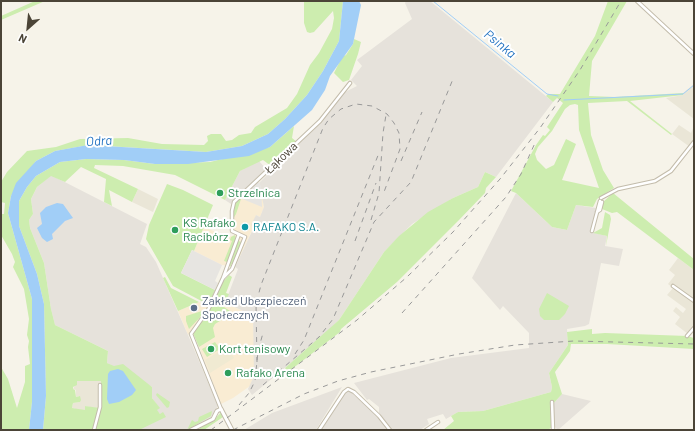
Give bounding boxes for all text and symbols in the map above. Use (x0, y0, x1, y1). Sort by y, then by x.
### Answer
north arrow (8, 8, 48, 48)
water label: Psinka (481, 26, 519, 62)
text: N (16, 32, 29, 47)
water label: Odra (85, 132, 113, 150)
street label: Łąkowa (262, 139, 300, 177)
place label: Strzelnica (228, 186, 280, 200)
marker: Strzelnica (215, 188, 225, 198)
place label: KS Rafako Racibórz (183, 216, 236, 244)
place label: RAFAKO S.A. (253, 220, 319, 234)
marker: RAFAKO S.A. (240, 222, 250, 232)
marker: KS Rafako Racibórz (170, 225, 180, 235)
place label: Zakład Ubezpieczeń Społecznych (202, 294, 306, 322)
marker: Zakład Ubezpieczeń Społecznych (189, 303, 199, 313)
place label: Kort tenisowy (219, 342, 290, 356)
marker: Kort tenisowy (206, 344, 216, 354)
place label: Rafako Arena (236, 366, 305, 380)
marker: Rafako Arena (223, 368, 233, 378)

